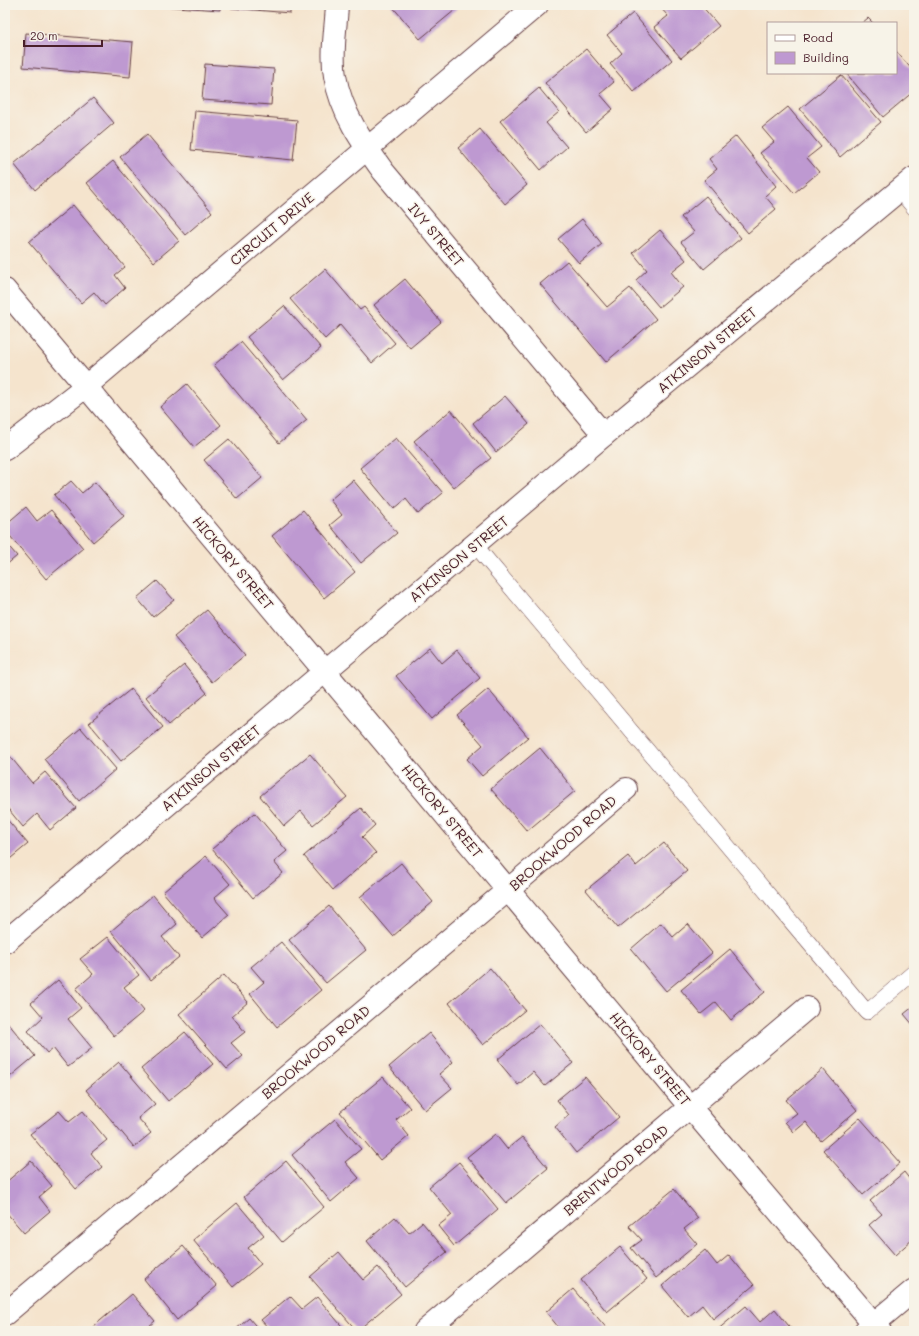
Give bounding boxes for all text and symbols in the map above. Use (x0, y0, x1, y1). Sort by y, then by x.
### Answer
scale bar (24, 22, 102, 48)
legend (767, 22, 897, 74)
text: 20 m (30, 27, 58, 43)
text: Road (803, 29, 833, 45)
text: Building (803, 49, 849, 65)
street label: CIRCUIT DRIVE (226, 188, 318, 270)
street label: IVY STREET (404, 199, 469, 271)
street label: ATKINSON STREET (653, 302, 761, 397)
street label: ATKINSON STREET (405, 511, 513, 606)
street label: HICKORY STREET (189, 512, 278, 614)
street label: ATKINSON STREET (157, 720, 265, 815)
street label: HICKORY STREET (398, 760, 487, 862)
street label: BROOKWOOD ROAD (505, 791, 620, 894)
street label: BROOKWOOD ROAD (257, 1001, 374, 1103)
street label: HICKORY STREET (606, 1008, 695, 1110)
street label: BRENTWOOD ROAD (559, 1120, 672, 1219)

